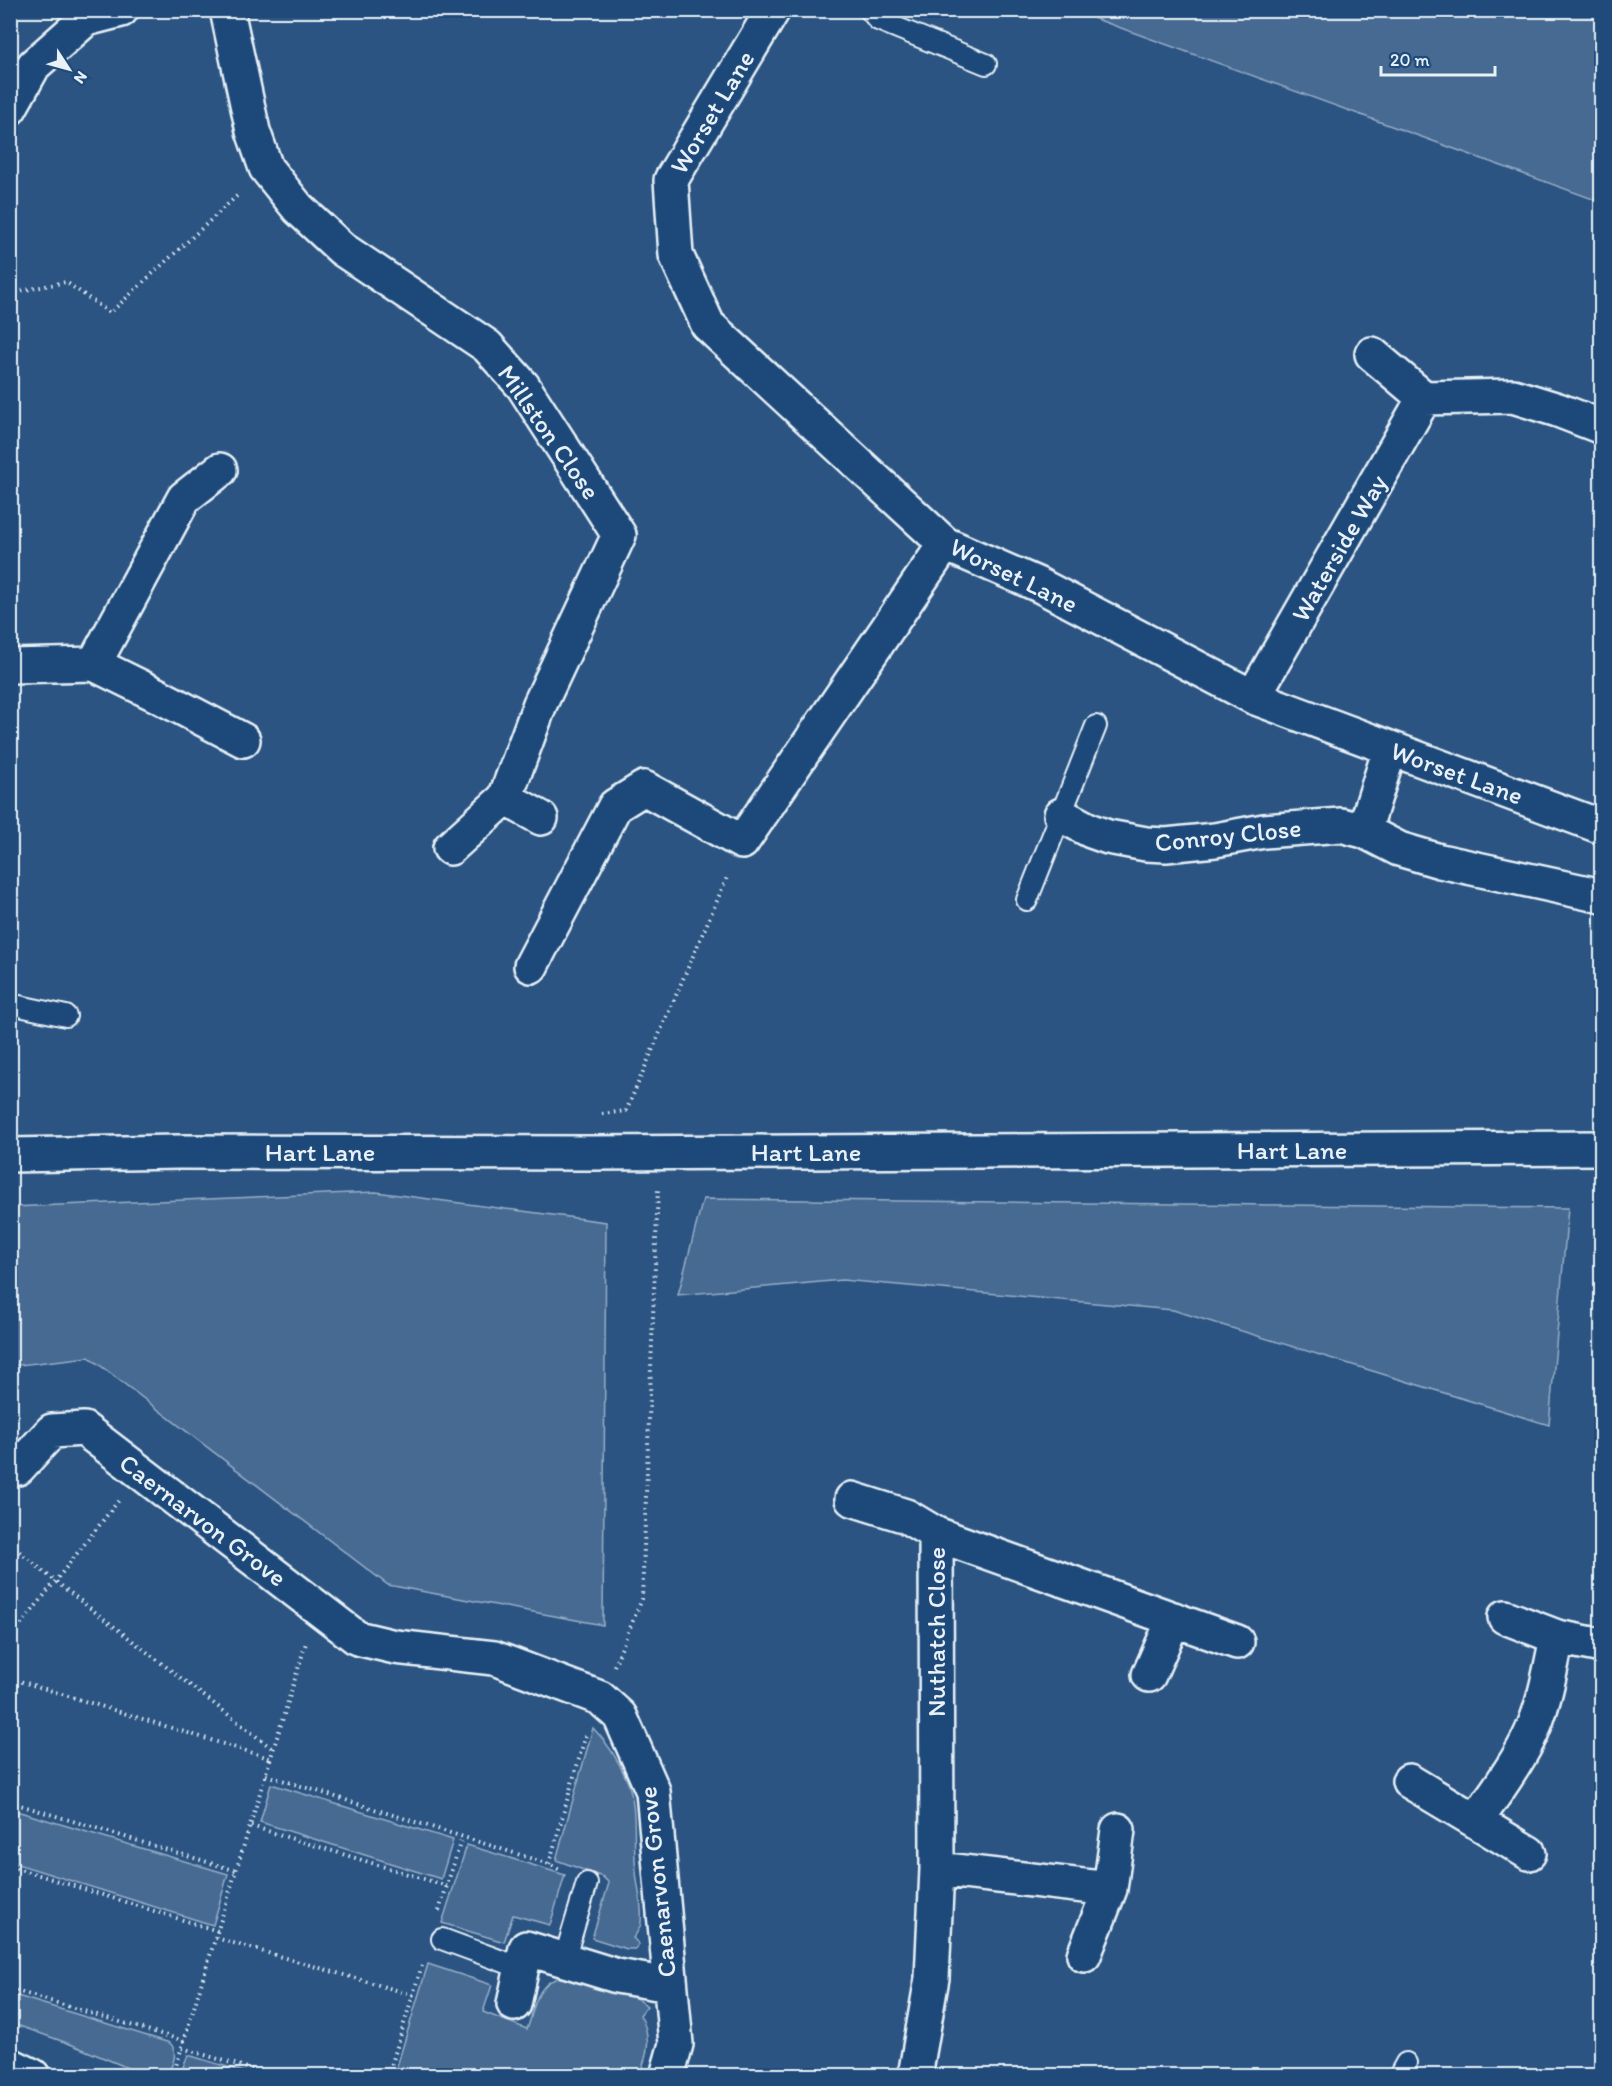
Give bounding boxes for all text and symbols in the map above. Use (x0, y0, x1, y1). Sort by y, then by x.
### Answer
north arrow (39, 39, 99, 99)
scale bar (1381, 39, 1495, 77)
street label: Worset Lane (663, 45, 761, 179)
text: 20 m (1390, 49, 1430, 71)
text: N (70, 68, 92, 87)
street label: Millston Close (491, 358, 607, 506)
street label: Waterside Way (1284, 469, 1394, 627)
street label: Worset Lane (945, 530, 1083, 620)
street label: Worset Lane (1387, 734, 1527, 812)
street label: Conroy Close (1153, 811, 1303, 859)
street label: Hart Lane (1237, 1134, 1347, 1166)
street label: Hart Lane (265, 1136, 375, 1168)
street label: Hart Lane (751, 1136, 861, 1168)
street label: Caernarvon Grove (113, 1447, 293, 1593)
street label: Nuthatch Close (920, 1547, 952, 1717)
street label: Caenarvon Grove (631, 1785, 683, 1979)

